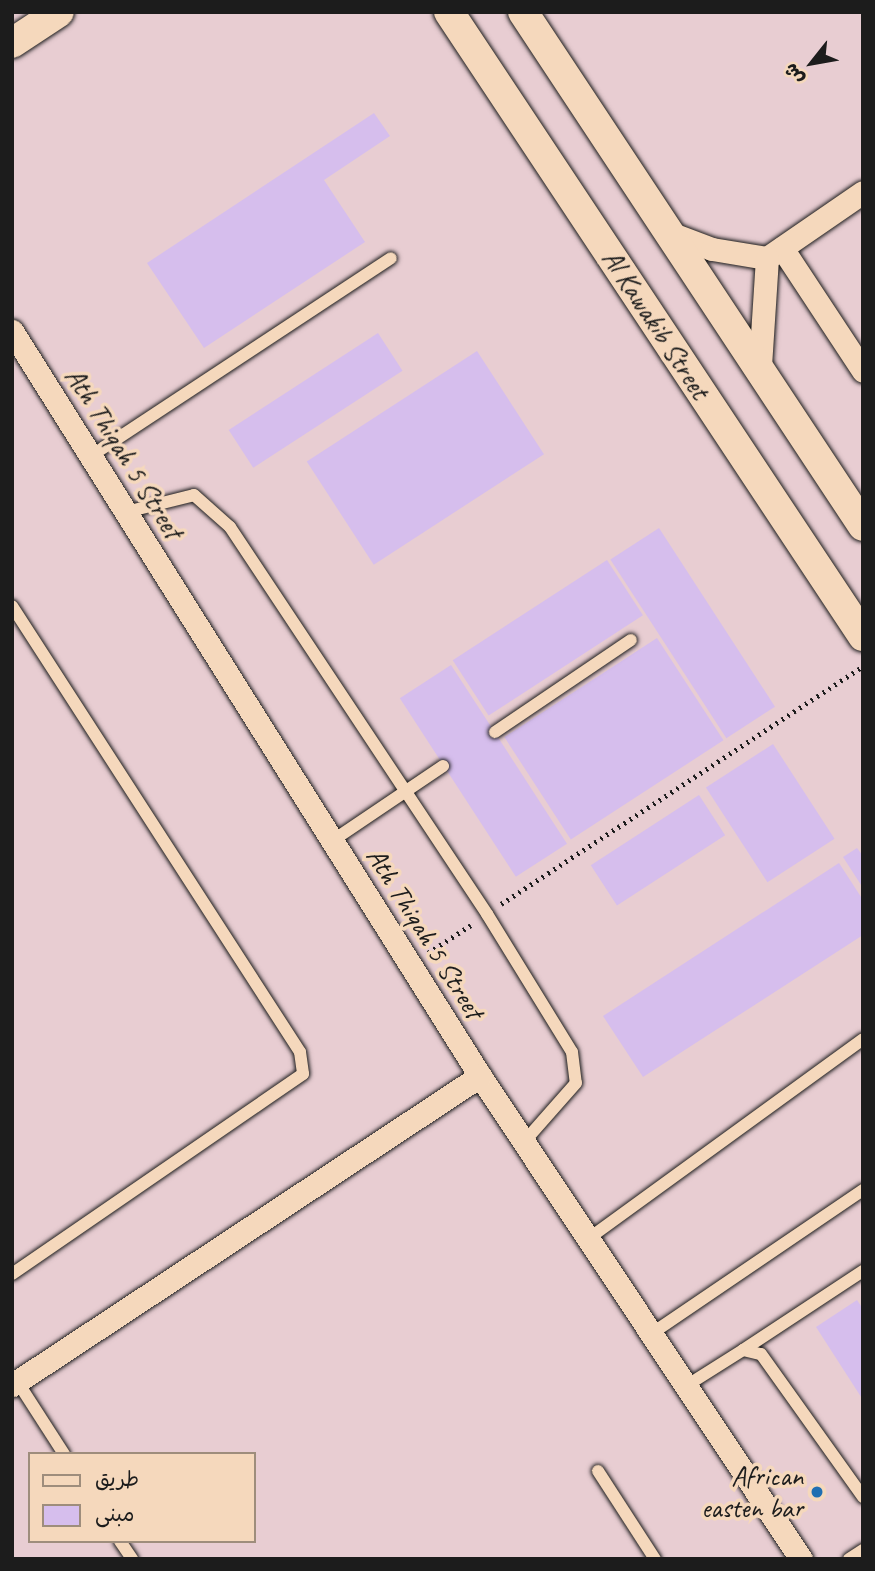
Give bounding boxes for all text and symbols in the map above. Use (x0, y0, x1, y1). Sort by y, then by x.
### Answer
north arrow (777, 28, 847, 98)
text: ش (778, 59, 810, 89)
street label: Al Kawakib Street (595, 243, 717, 405)
street label: Ath Thiqah 5 Street (58, 361, 190, 545)
street label: Ath Thiqah 5 Street (359, 841, 491, 1025)
legend (28, 1452, 256, 1543)
place label: African easten bar (701, 1459, 803, 1525)
text: طريق (95, 1466, 139, 1492)
marker: African easten bar (809, 1484, 825, 1500)
text: مبنى (95, 1501, 134, 1527)

